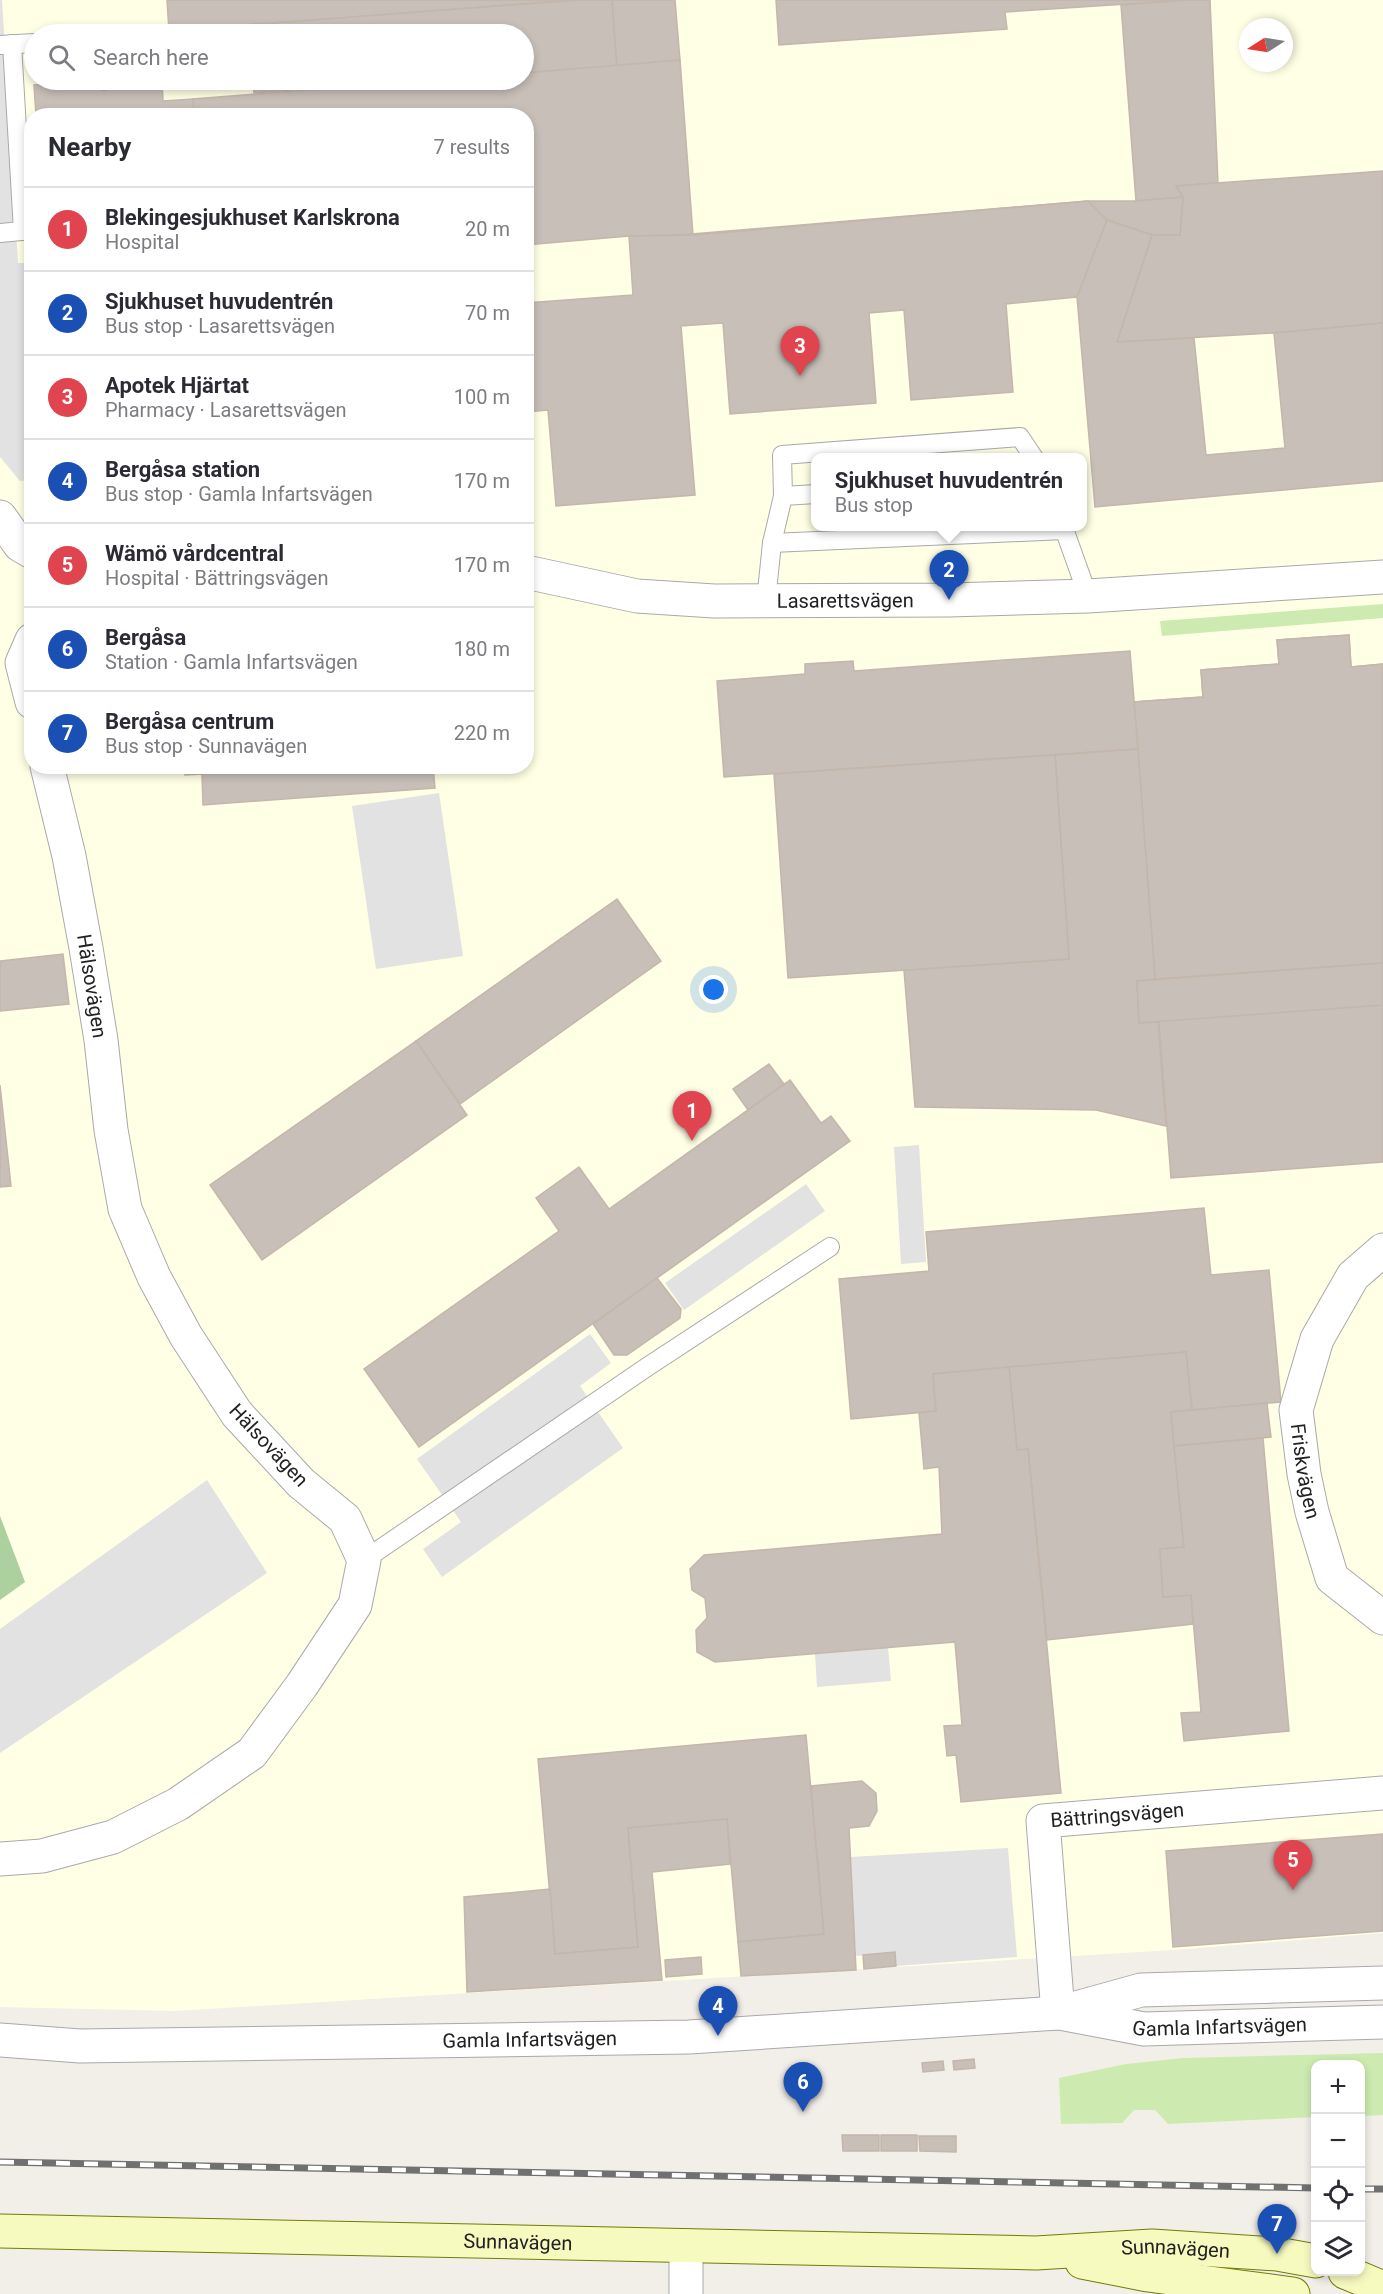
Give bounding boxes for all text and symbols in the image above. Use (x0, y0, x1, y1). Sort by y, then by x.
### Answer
north arrow (1239, 18, 1293, 72)
search box (24, 24, 534, 90)
icon: search (45, 41, 78, 74)
text: Search here (93, 45, 209, 70)
text: Nearby (48, 132, 131, 162)
text: 7 results (434, 135, 510, 159)
text: Blekingesjukhuset Karlskrona (105, 205, 400, 230)
text: 1 (62, 217, 73, 241)
text: 20 m (465, 217, 510, 241)
text: Hospital (105, 230, 179, 254)
text: Sjukhuset huvudentrén (105, 289, 333, 314)
text: 2 (62, 301, 73, 325)
text: 70 m (465, 301, 510, 325)
text: Bus stop · Lasarettsvägen (105, 314, 335, 338)
pin: 3 (780, 326, 820, 376)
text: Apotek Hjärtat (105, 373, 249, 398)
text: 3 (62, 385, 73, 409)
text: 100 m (454, 385, 510, 409)
text: Pharmacy · Lasarettsvägen (105, 398, 347, 422)
popup (811, 453, 1087, 531)
text: Bergåsa station (105, 457, 260, 482)
text: Sjukhuset huvudentrén (835, 468, 1063, 493)
text: 4 (62, 469, 73, 493)
text: 170 m (454, 469, 510, 493)
text: Bus stop · Gamla Infartsvägen (105, 482, 373, 506)
text: Bus stop (835, 493, 913, 517)
text: Wämö vårdcentral (105, 541, 284, 566)
pin: 2 (930, 550, 968, 600)
text: 5 (62, 553, 73, 577)
text: 170 m (454, 553, 510, 577)
text: Hospital · Bättringsvägen (105, 566, 329, 590)
street label: Lasarettsvägen (777, 588, 914, 613)
text: Bergåsa (105, 625, 186, 650)
text: 6 (62, 637, 73, 661)
text: 180 m (454, 637, 510, 661)
text: Station · Gamla Infartsvägen (105, 650, 358, 674)
text: Bergåsa centrum (105, 709, 274, 734)
text: 7 (62, 721, 73, 745)
text: 220 m (454, 721, 510, 745)
text: Bus stop · Sunnavägen (105, 734, 307, 758)
street label: Hälsovägen (72, 932, 112, 1040)
your location (699, 975, 728, 1004)
pin: 1 (672, 1092, 712, 1141)
street label: Hälsovägen (224, 1398, 314, 1492)
street label: Friskvägen (1286, 1422, 1325, 1522)
street label: Bättringsvägen (1049, 1797, 1185, 1832)
pin: 5 (1274, 1840, 1312, 1890)
pin: 4 (698, 1986, 738, 2036)
street label: Gamla Infartsvägen (1130, 2012, 1307, 2041)
street label: Gamla Infartsvägen (442, 2026, 617, 2053)
map controls (1311, 2060, 1365, 2276)
button: + (1311, 2060, 1365, 2114)
pin: 6 (784, 2062, 822, 2112)
button: − (1311, 2114, 1365, 2168)
button: locate (1311, 2168, 1365, 2222)
pin: 7 (1258, 2204, 1296, 2254)
button: layers (1311, 2222, 1365, 2276)
street label: Sunnavägen (463, 2229, 573, 2255)
street label: Sunnavägen (1120, 2234, 1231, 2263)

